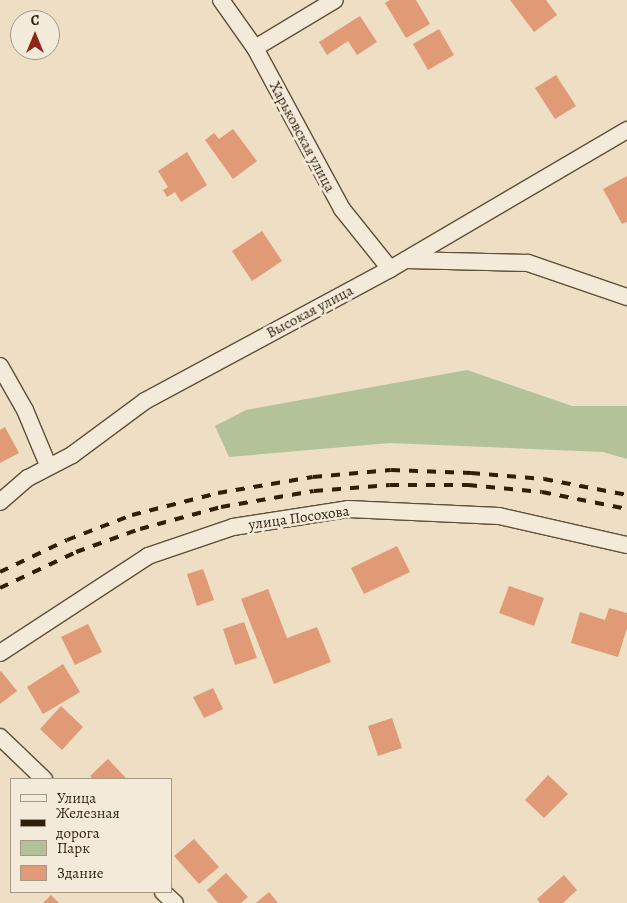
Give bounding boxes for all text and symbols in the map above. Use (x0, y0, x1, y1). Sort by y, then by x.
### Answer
north arrow (10, 10, 60, 60)
text: С (31, 11, 39, 30)
street label: Харьковская улица (265, 79, 339, 195)
street label: Высокая улица (264, 282, 356, 342)
street label: улица Посохова (248, 502, 350, 534)
legend (10, 778, 172, 893)
text: Улица (57, 788, 96, 808)
text: Железная дорога (56, 803, 120, 843)
text: Парк (57, 838, 90, 858)
text: Здание (57, 863, 104, 883)

